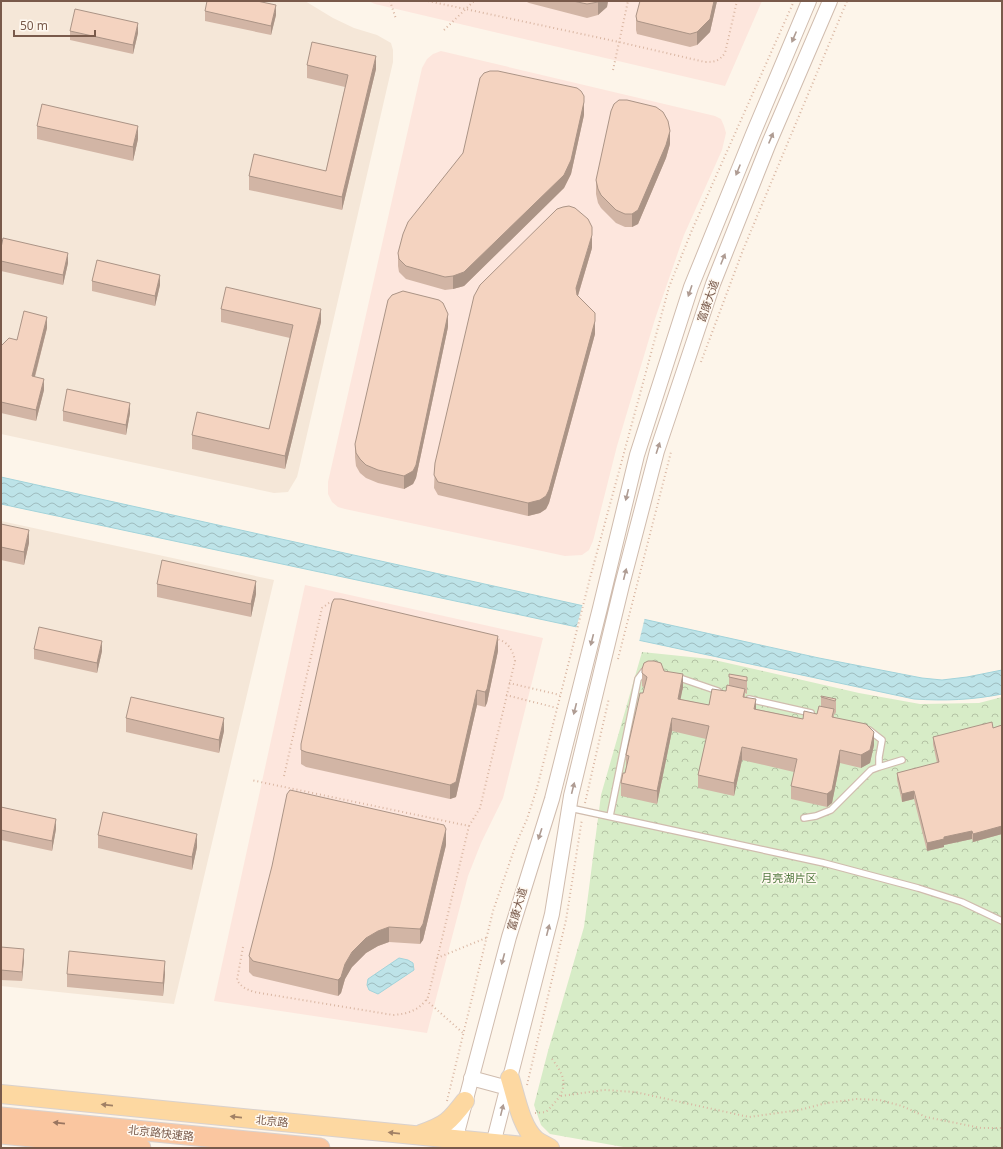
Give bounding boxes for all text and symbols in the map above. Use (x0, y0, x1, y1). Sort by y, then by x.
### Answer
scale bar (14, 12, 95, 38)
text: 50 m (20, 17, 48, 34)
one-way arrow (791, 31, 797, 42)
one-way arrow (768, 132, 775, 144)
one-way arrow (735, 164, 741, 176)
one-way arrow (721, 252, 727, 264)
street label: 富康大道 (693, 278, 722, 324)
one-way arrow (687, 285, 693, 297)
one-way arrow (655, 442, 661, 454)
one-way arrow (624, 489, 630, 501)
one-way arrow (623, 567, 629, 580)
one-way arrow (589, 633, 595, 646)
one-way arrow (571, 703, 577, 715)
one-way arrow (571, 782, 577, 795)
one-way arrow (537, 829, 543, 841)
park label: 月亮湖片区 (762, 870, 817, 885)
street label: 富康大道 (503, 886, 530, 932)
one-way arrow (545, 924, 551, 936)
one-way arrow (500, 953, 506, 965)
one-way arrow (101, 1101, 113, 1108)
one-way arrow (499, 1104, 505, 1116)
street label: 北京路 (255, 1111, 289, 1130)
one-way arrow (230, 1114, 242, 1121)
one-way arrow (52, 1119, 65, 1126)
street label: 北京路快速路 (127, 1122, 195, 1143)
one-way arrow (387, 1130, 400, 1136)

